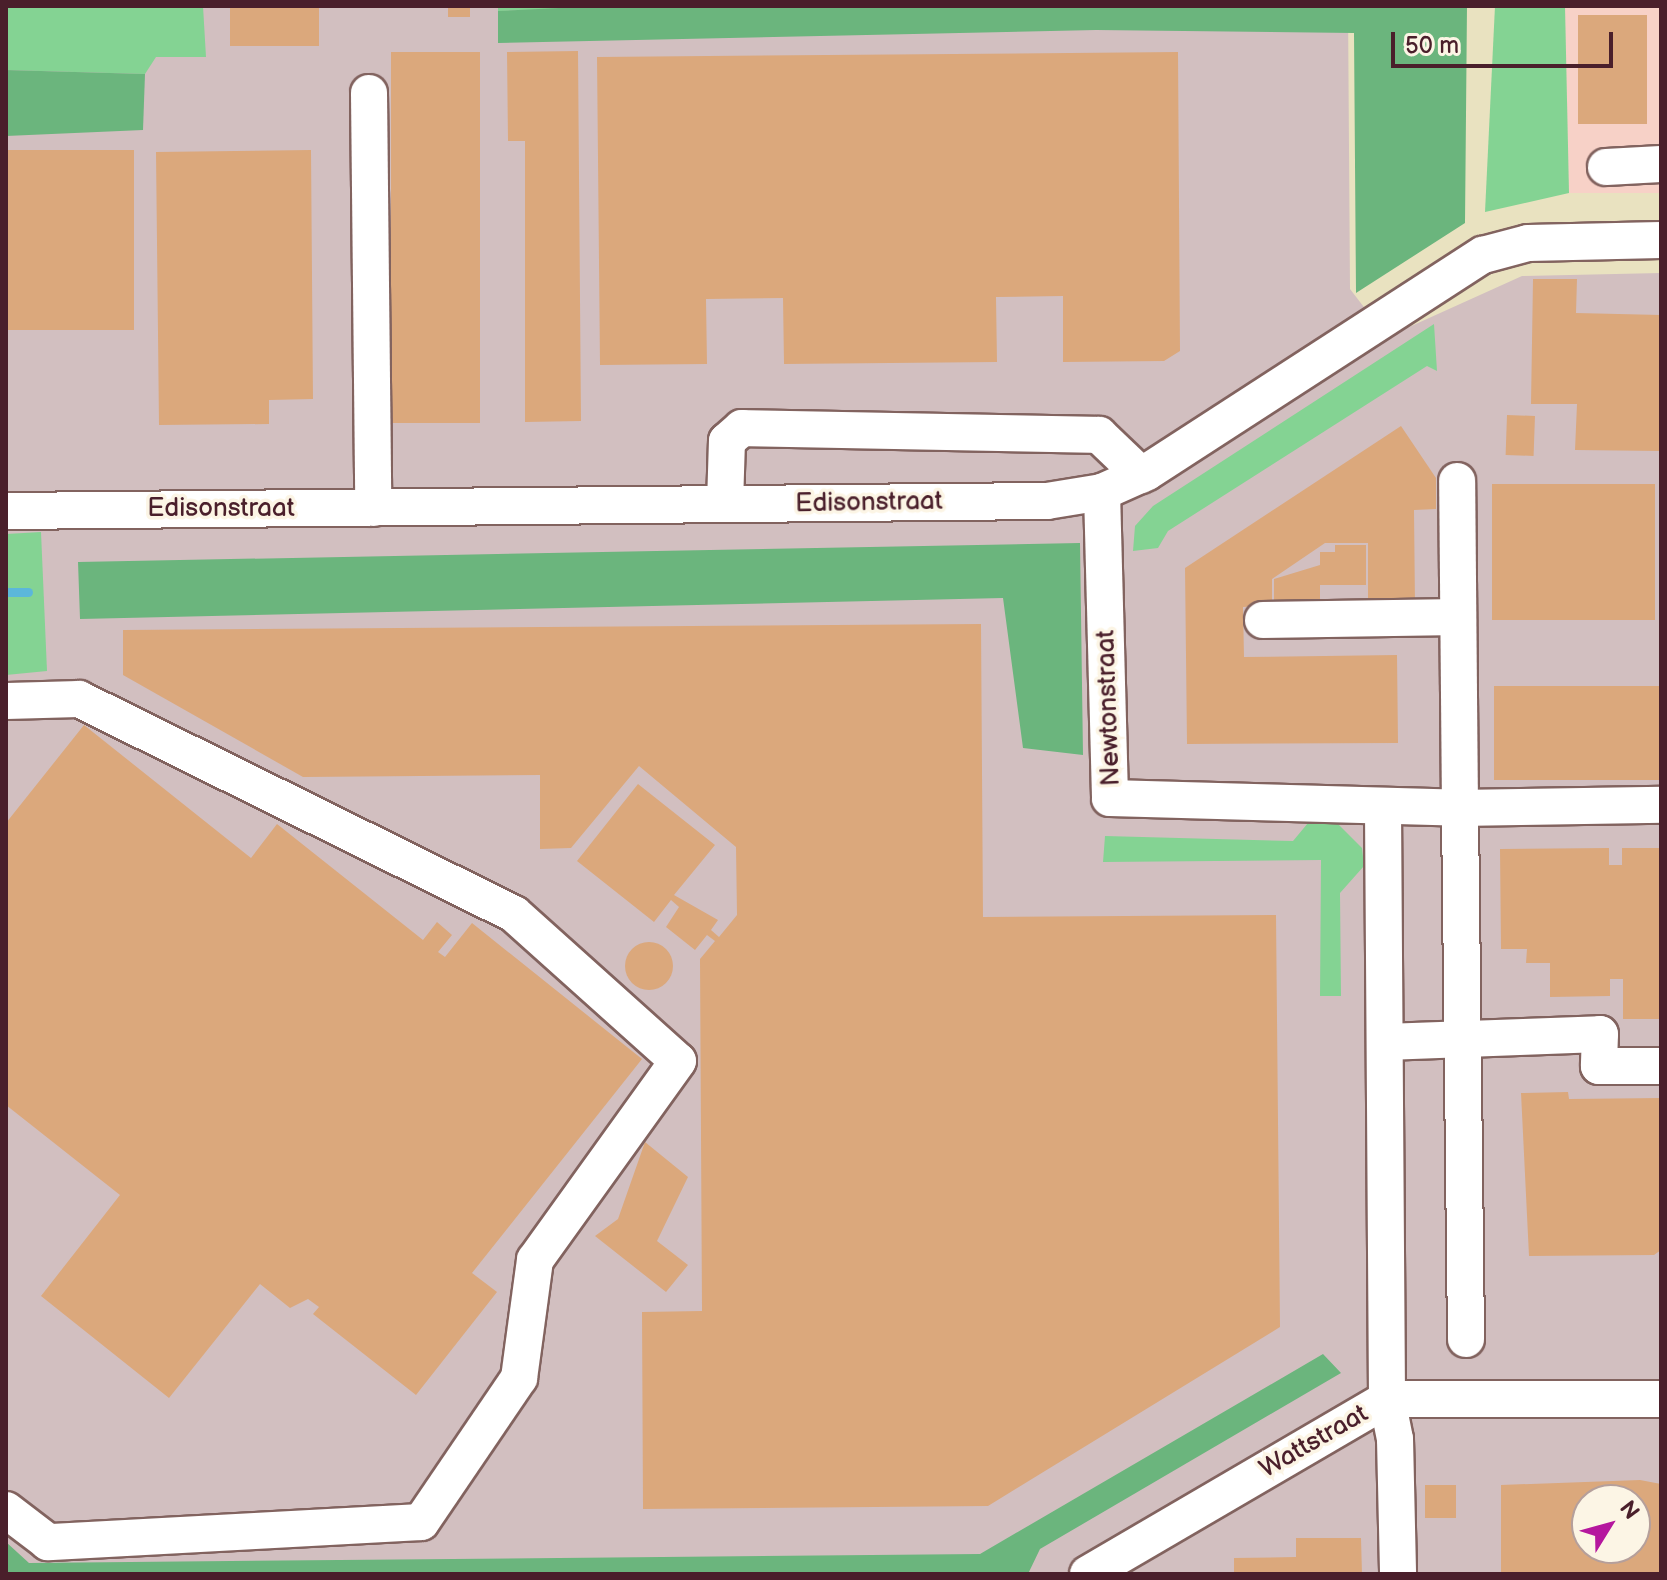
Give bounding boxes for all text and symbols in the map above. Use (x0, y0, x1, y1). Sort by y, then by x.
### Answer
scale bar (1395, 16, 1617, 66)
text: 50 m (1405, 31, 1459, 60)
street label: Edisonstraat (795, 486, 943, 520)
street label: Edisonstraat (147, 493, 295, 525)
street label: Newtonstraat (1091, 629, 1127, 787)
street label: Wattstraat (1254, 1399, 1374, 1485)
north arrow (1571, 1484, 1651, 1564)
text: N (1613, 1496, 1645, 1525)

